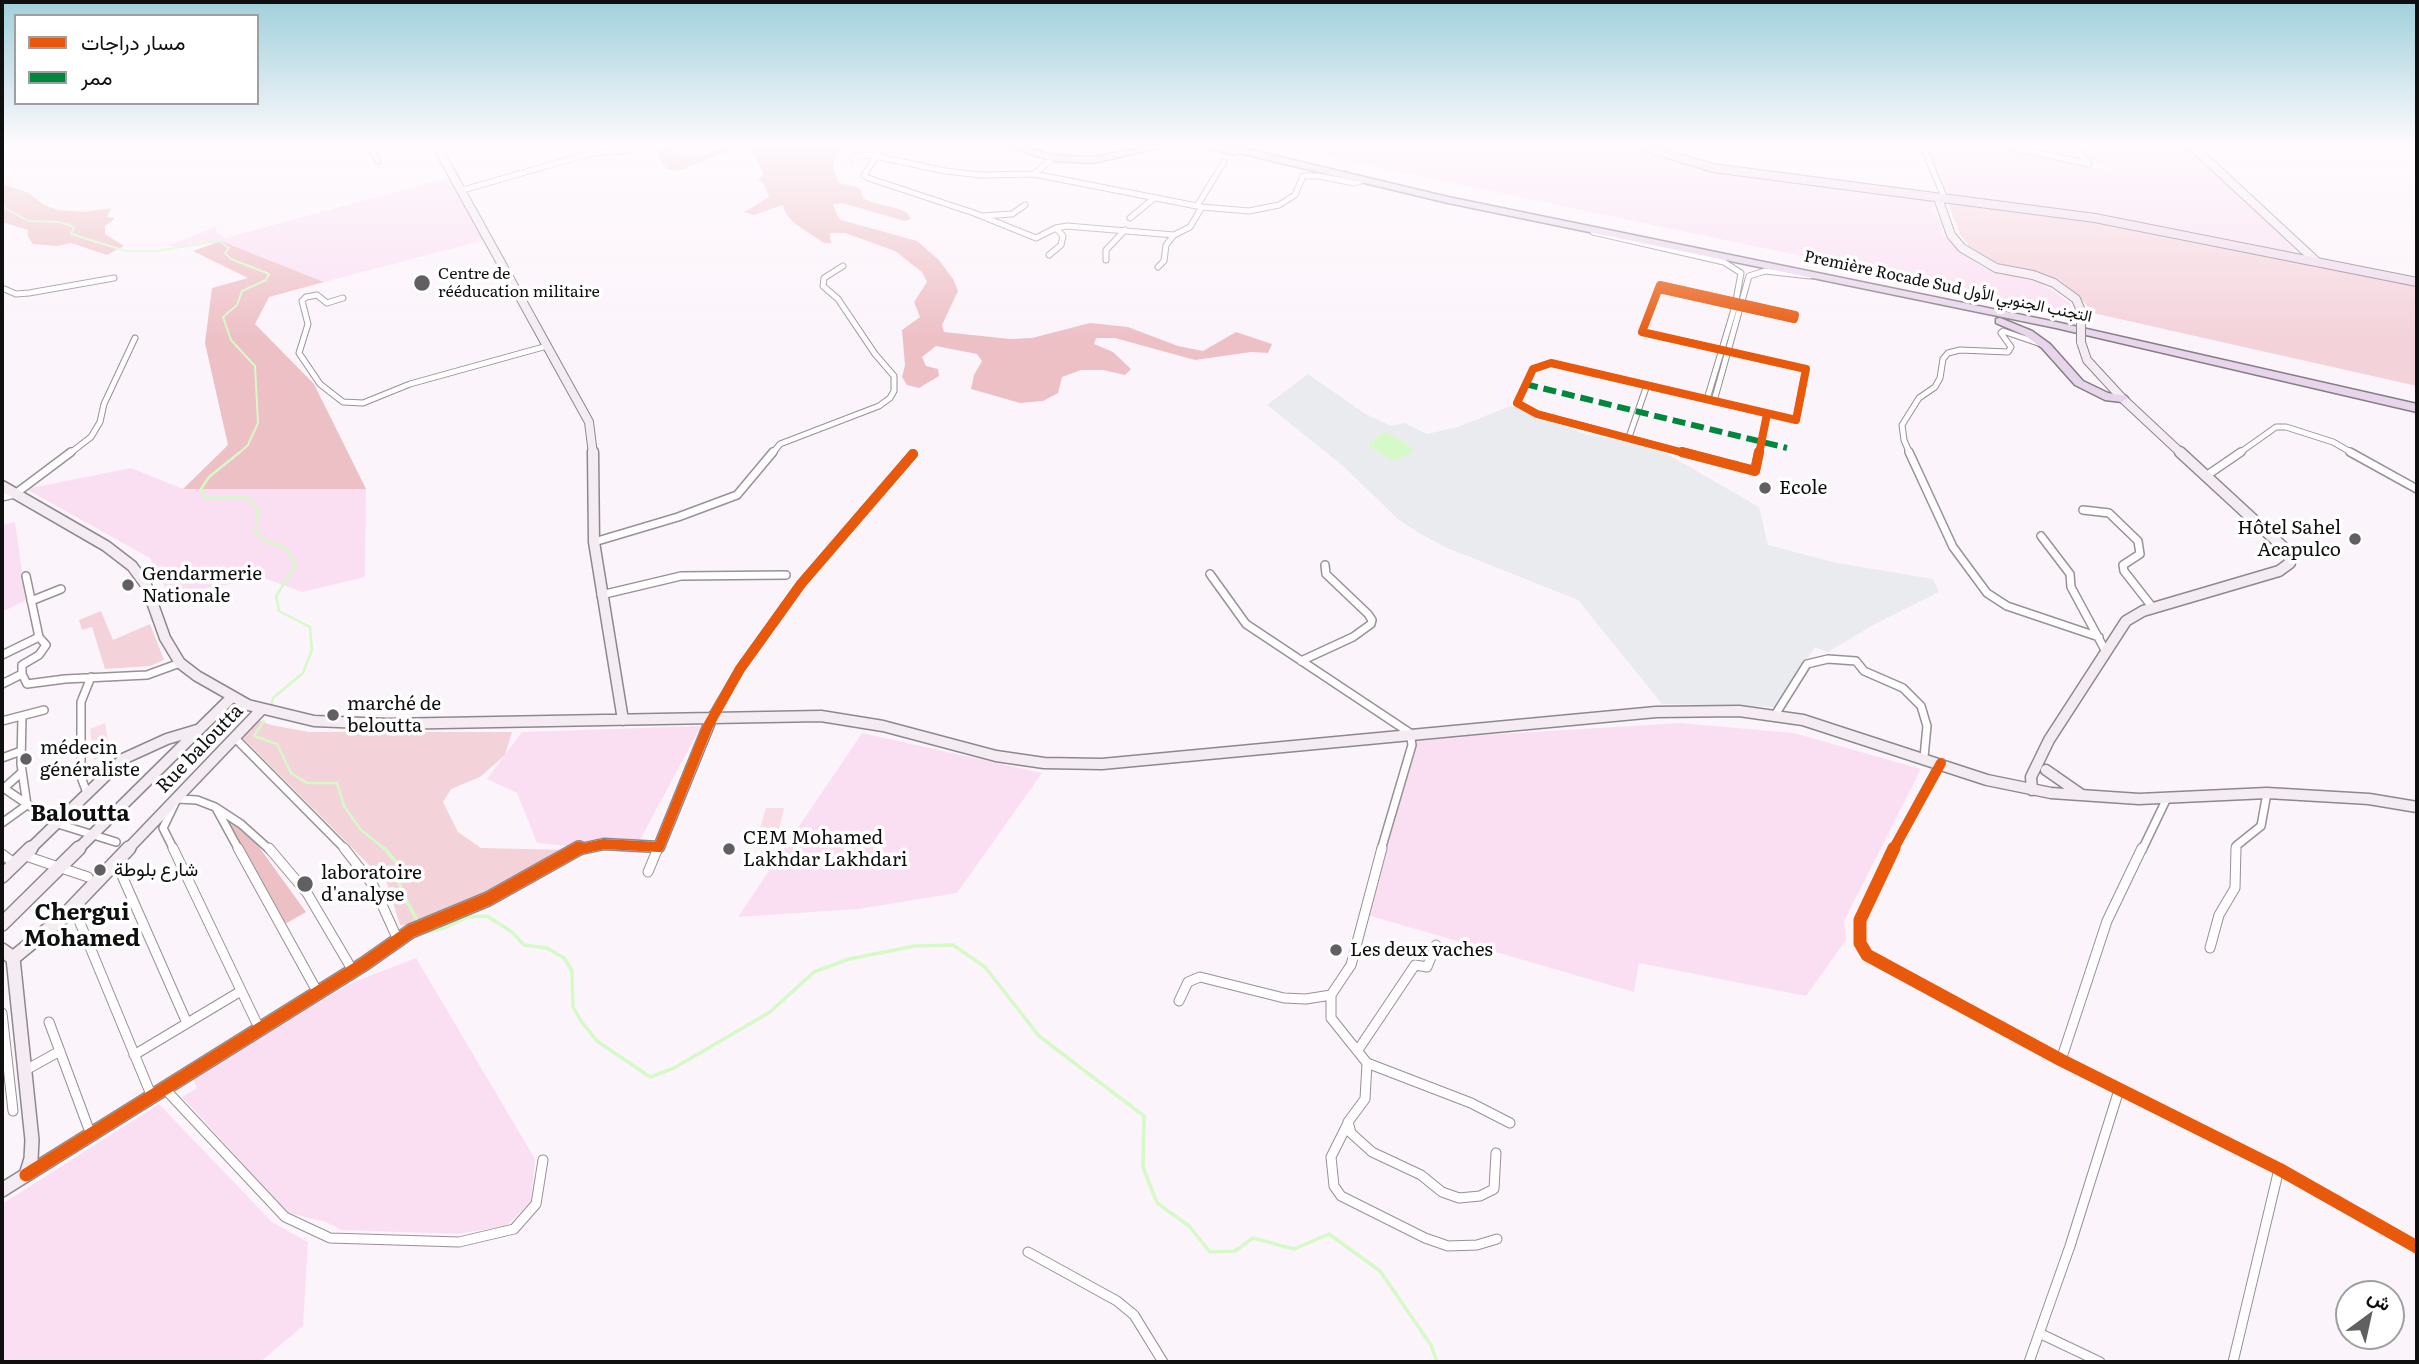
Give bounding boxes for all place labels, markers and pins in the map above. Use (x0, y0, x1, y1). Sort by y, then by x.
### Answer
place label: Centre de rééducation militaire (438, 264, 600, 302)
marker: Centre de rééducation militaire (412, 273, 432, 293)
place label: Ecole (1779, 477, 1827, 499)
marker: Ecole (1757, 480, 1773, 496)
place label: Hôtel Sahel Acapulco (2237, 517, 2341, 561)
marker: Hôtel Sahel Acapulco (2347, 531, 2363, 547)
place label: Gendarmerie Nationale (142, 563, 262, 607)
marker: Gendarmerie Nationale (120, 577, 136, 593)
place label: marché de beloutta (347, 693, 441, 737)
marker: marché de beloutta (325, 707, 341, 723)
place label: médecin généraliste (40, 737, 140, 781)
marker: médecin généraliste (18, 751, 34, 767)
place label: CEM Mohamed Lakhdar Lakhdari (743, 827, 907, 871)
marker: CEM Mohamed Lakhdar Lakhdari (721, 841, 737, 857)
place label: شارع بلوطة (114, 859, 198, 881)
marker: شارع بلوطة (92, 862, 108, 878)
place label: laboratoire d'analyse (321, 862, 422, 906)
marker: laboratoire d'analyse (295, 874, 315, 894)
place label: Les deux vaches (1350, 939, 1493, 961)
marker: Les deux vaches (1328, 942, 1344, 958)

